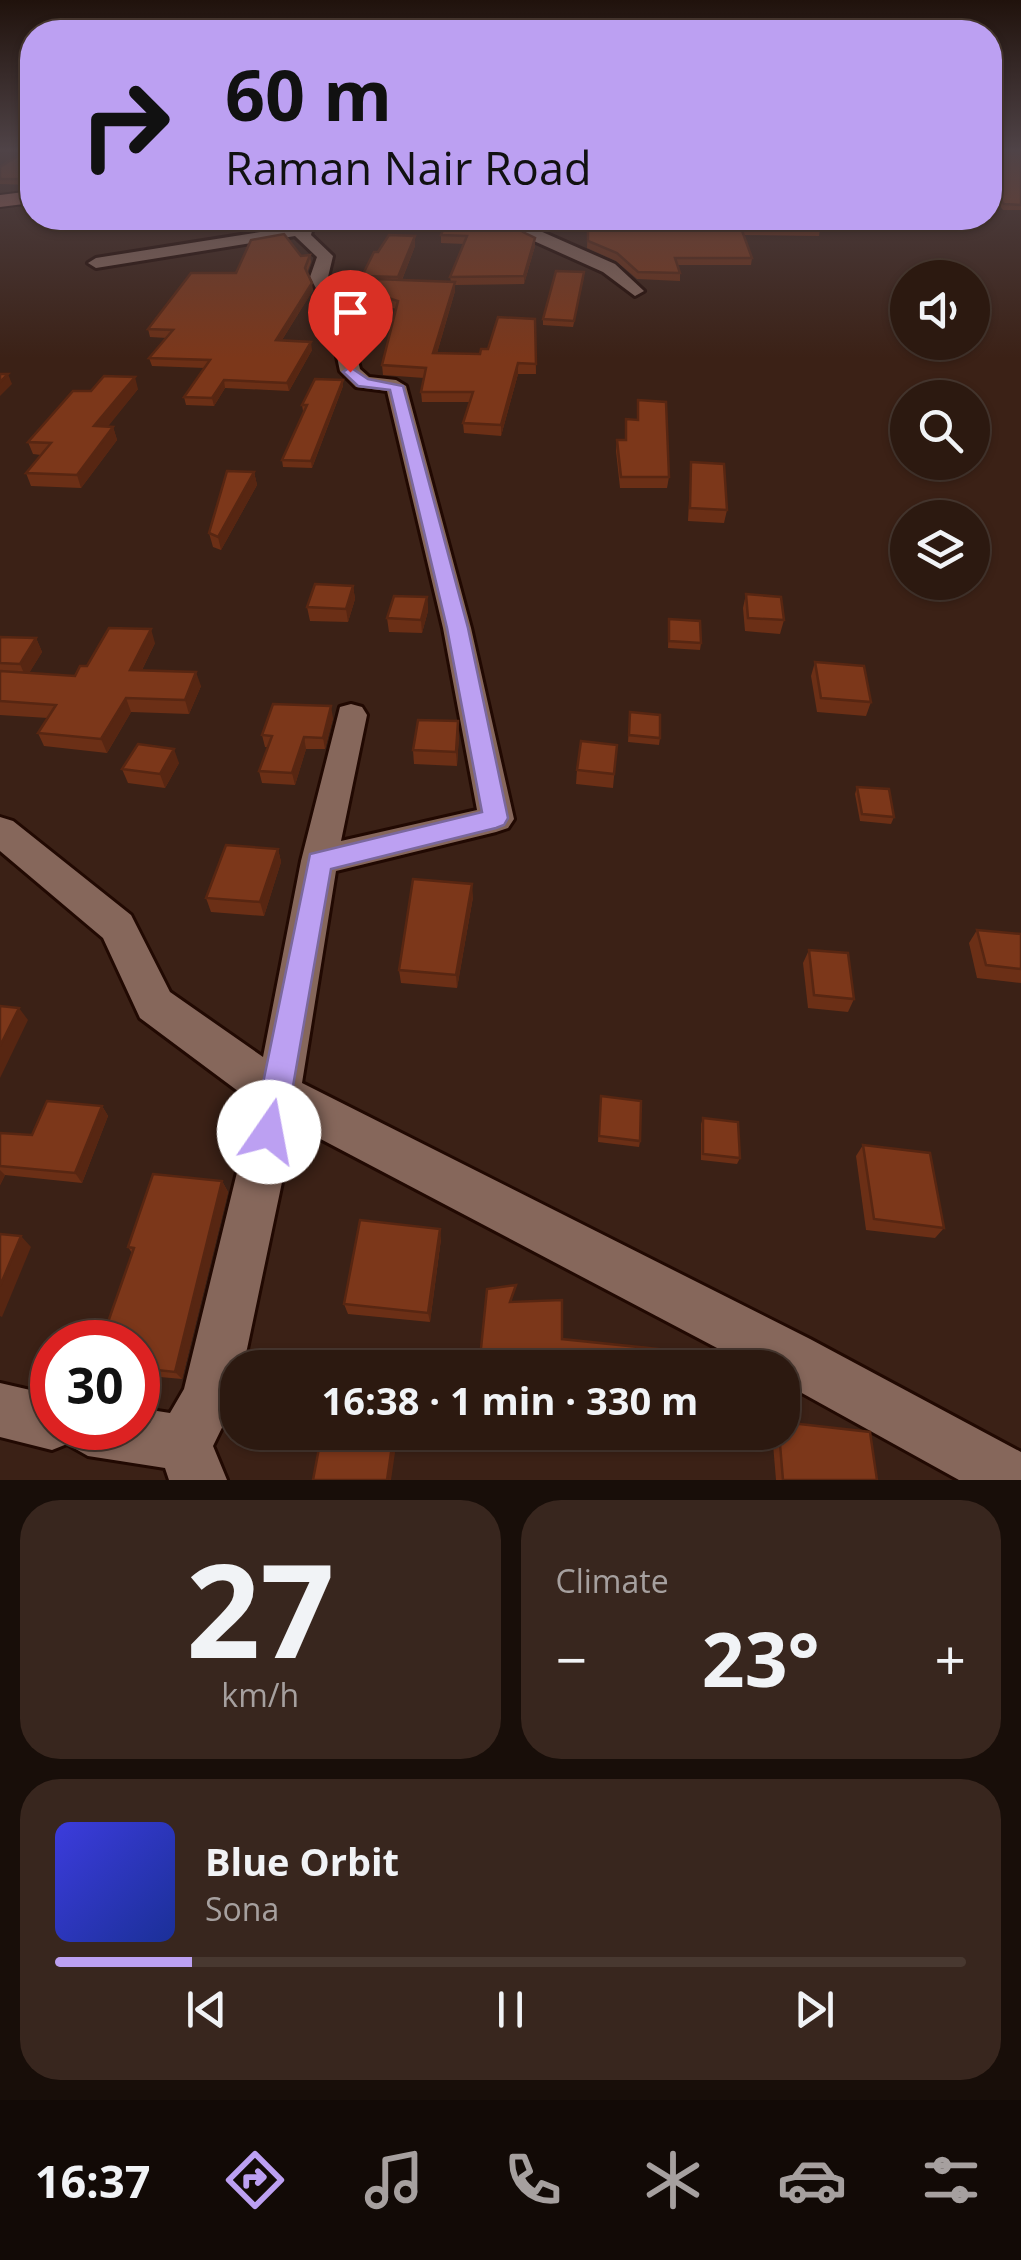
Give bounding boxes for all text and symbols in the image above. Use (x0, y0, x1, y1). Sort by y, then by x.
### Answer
text: 60 m (225, 46, 392, 142)
icon: right (60, 60, 190, 190)
text: Raman Nair Road (225, 137, 591, 198)
map controls (890, 260, 990, 600)
button: sound (890, 260, 990, 360)
pin (308, 270, 393, 373)
icon: arrive (323, 285, 378, 340)
button: search (890, 380, 990, 480)
button: layers (890, 500, 990, 600)
position arrow (217, 1080, 321, 1184)
speed limit sign: 30 (30, 1320, 160, 1450)
text: 16:38 · 1 min · 330 m (322, 1374, 698, 1426)
text: 27 (186, 1519, 335, 1696)
text: Climate (556, 1559, 669, 1602)
text: 23° (702, 1607, 820, 1709)
text: − (556, 1621, 587, 1696)
text: + (935, 1621, 966, 1696)
text: km/h (221, 1673, 299, 1716)
text: Blue Orbit (205, 1835, 399, 1887)
text: Sona (205, 1887, 279, 1930)
icon: previous (179, 1982, 234, 2037)
icon: pause (483, 1982, 538, 2037)
icon: next (787, 1982, 842, 2037)
icon: directions (220, 2145, 290, 2215)
icon: music (359, 2145, 429, 2215)
icon: phone (498, 2145, 568, 2215)
icon: climate (638, 2145, 708, 2215)
icon: car (777, 2145, 847, 2215)
icon: filters (916, 2145, 986, 2215)
text: 16:37 (35, 2150, 150, 2211)

